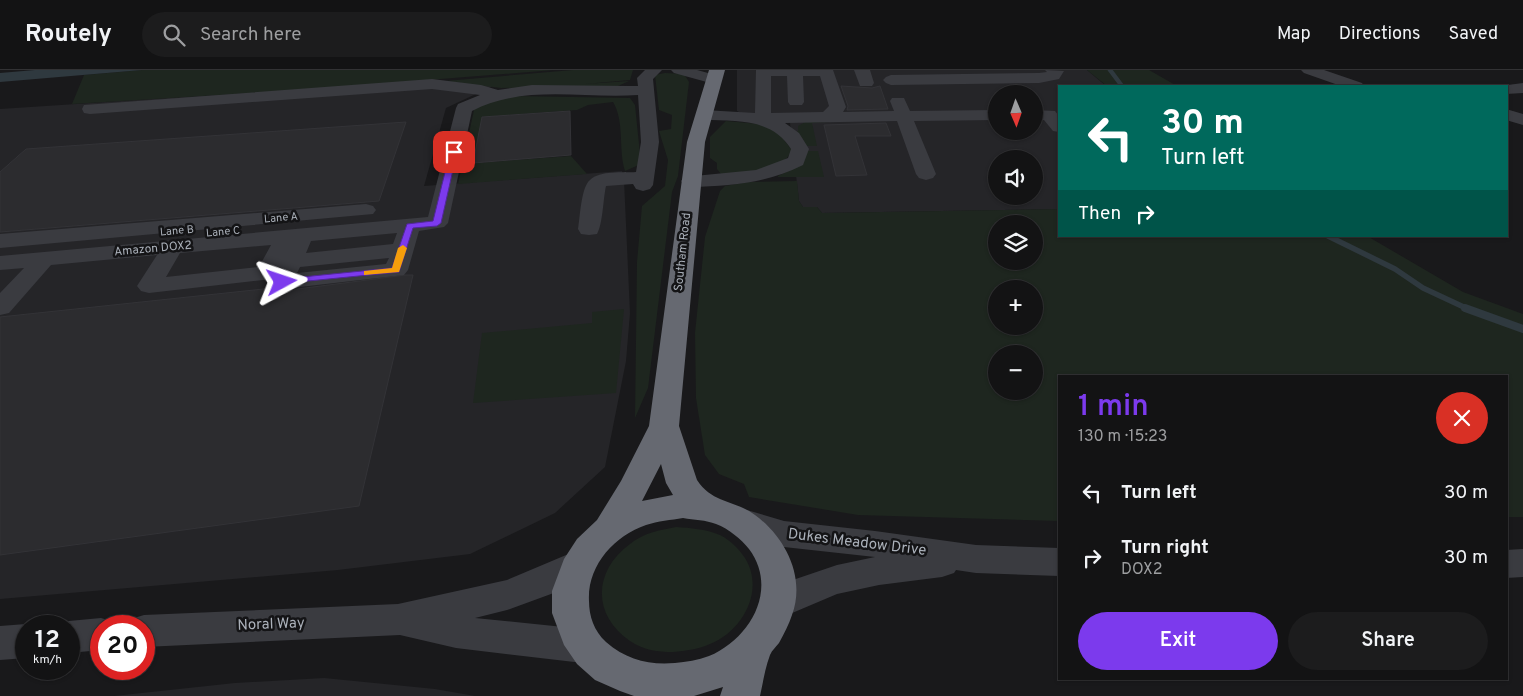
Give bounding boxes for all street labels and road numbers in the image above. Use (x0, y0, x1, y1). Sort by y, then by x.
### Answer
street label: Lane A (263, 210, 299, 226)
street label: Southam Road (671, 212, 695, 292)
street label: Lane B (159, 223, 195, 239)
street label: Lane C (205, 224, 241, 240)
street label: Amazon DOX2 (113, 238, 193, 260)
street label: Dukes Meadow Drive (787, 525, 927, 561)
street label: Noral Way (237, 614, 305, 636)

